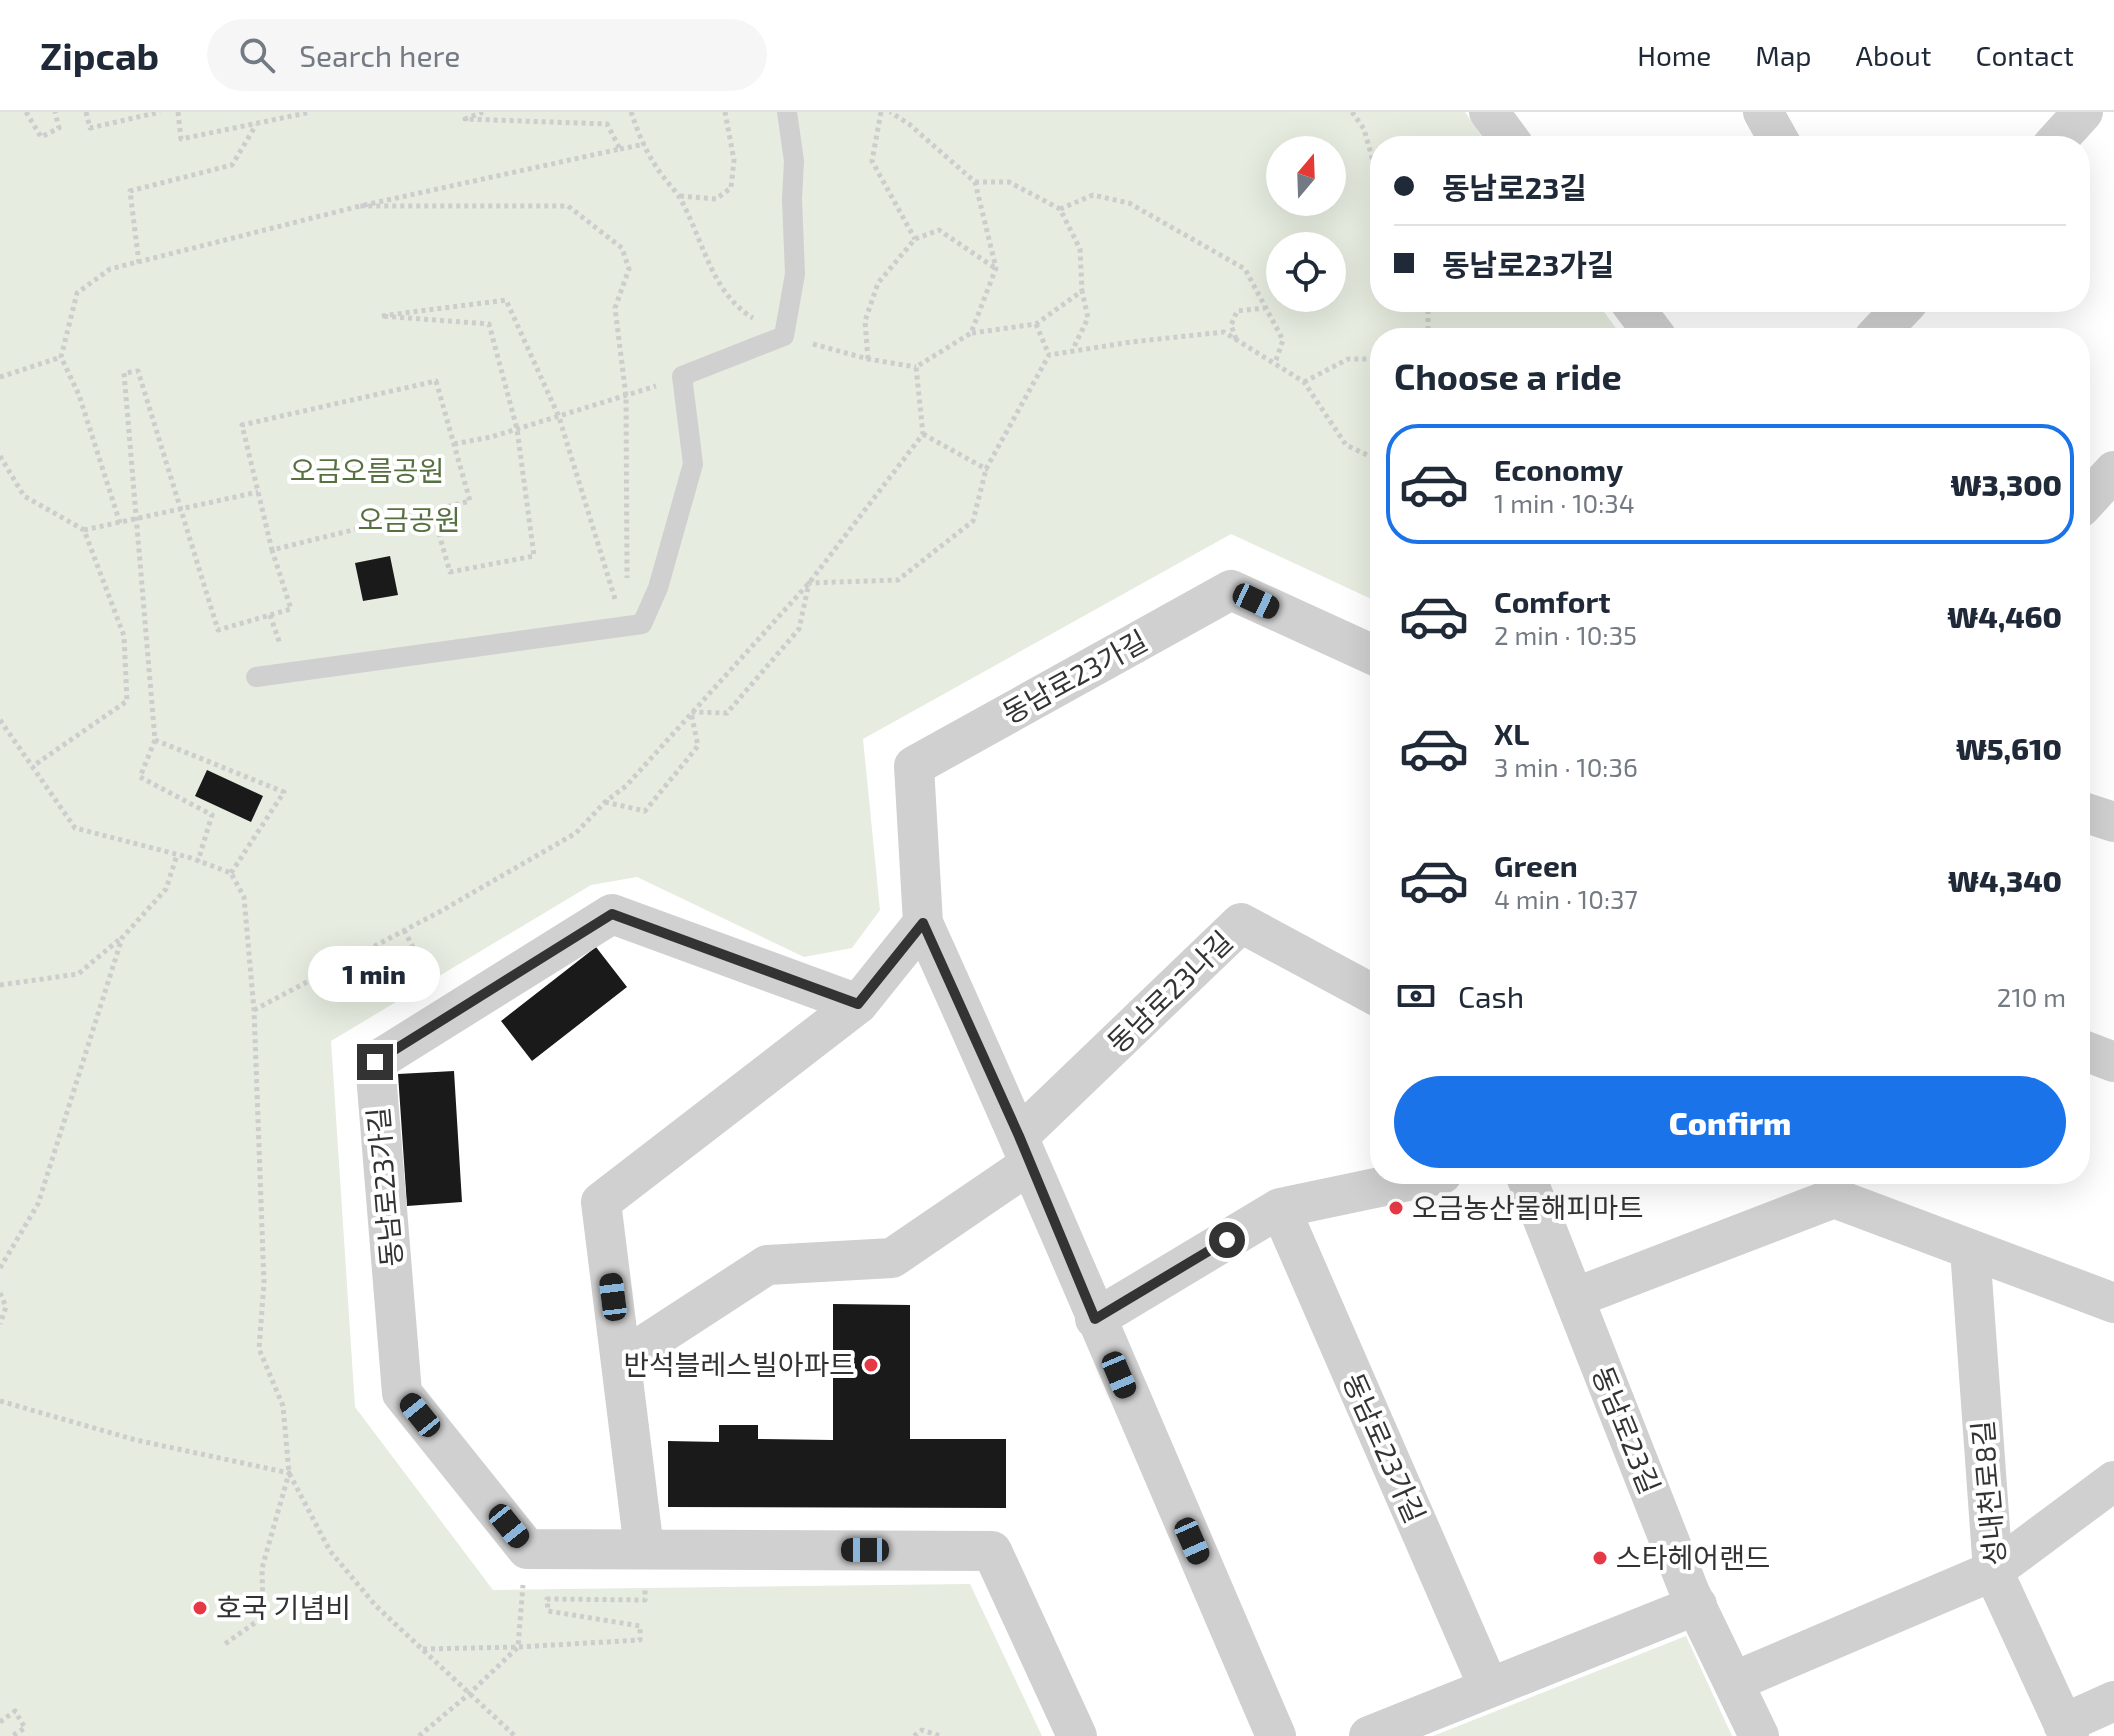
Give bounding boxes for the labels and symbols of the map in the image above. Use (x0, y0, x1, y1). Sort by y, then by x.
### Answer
north arrow (1266, 136, 1346, 216)
park label: 오금오름공원 (290, 453, 444, 487)
park label: 오금공원 (357, 502, 461, 536)
car (1229, 580, 1283, 622)
street label: 동남로23가길 (996, 622, 1153, 730)
street label: 동남로23나길 (1100, 923, 1239, 1059)
callout: 1 min (309, 946, 441, 1002)
route end (357, 1044, 393, 1080)
street label: 동남로23가길 (360, 1106, 408, 1268)
place label: 오금농산물해피마트 (1412, 1190, 1644, 1224)
marker: 오금농산물해피마트 (1387, 1199, 1405, 1217)
route start (1209, 1222, 1245, 1258)
car (598, 1272, 628, 1322)
place label: 반석블레스빌아파트 (623, 1347, 855, 1381)
car (1099, 1348, 1139, 1402)
marker: 반석블레스빌아파트 (862, 1356, 880, 1374)
street label: 동남로23길 (1586, 1361, 1668, 1498)
street label: 동남로23가길 (1337, 1368, 1433, 1528)
car (396, 1389, 444, 1441)
street label: 성내천로8길 (1965, 1419, 2011, 1567)
car (485, 1500, 533, 1552)
car (1171, 1514, 1213, 1568)
car (841, 1538, 889, 1562)
place label: 스타헤어랜드 (1616, 1540, 1771, 1574)
marker: 스타헤어랜드 (1591, 1549, 1609, 1567)
place label: 호국 기념비 (216, 1590, 351, 1624)
marker: 호국 기념비 (191, 1599, 209, 1617)

